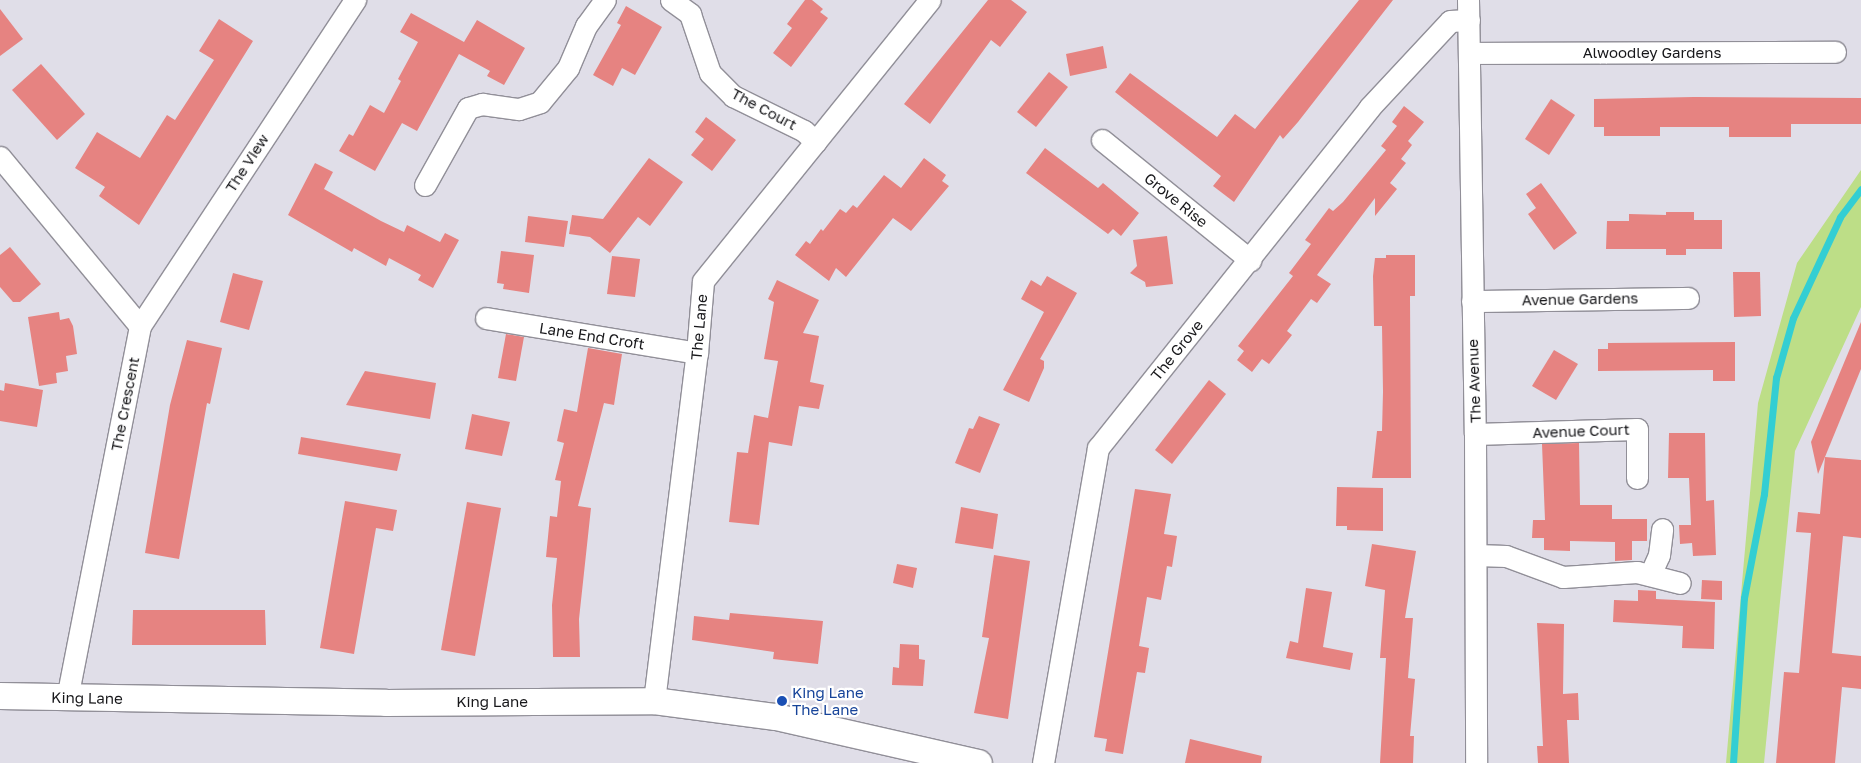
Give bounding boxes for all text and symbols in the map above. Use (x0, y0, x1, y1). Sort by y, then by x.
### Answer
street label: Alwoodley Gardens (1583, 44, 1721, 62)
street label: The Court (728, 84, 800, 134)
street label: The View (222, 131, 272, 195)
street label: Grove Rise (1141, 169, 1211, 231)
street label: Avenue Gardens (1522, 289, 1638, 309)
street label: The Lane (687, 293, 711, 361)
street label: The Grove (1147, 316, 1207, 384)
street label: Lane End Croft (538, 319, 646, 353)
street label: The Avenue (1464, 339, 1484, 423)
street label: The Crescent (107, 355, 143, 453)
street label: Avenue Court (1532, 420, 1630, 442)
place label: King Lane The Lane (792, 683, 864, 718)
street label: King Lane (51, 688, 123, 708)
street label: King Lane (456, 693, 528, 711)
marker: King Lane The Lane (776, 695, 788, 707)

